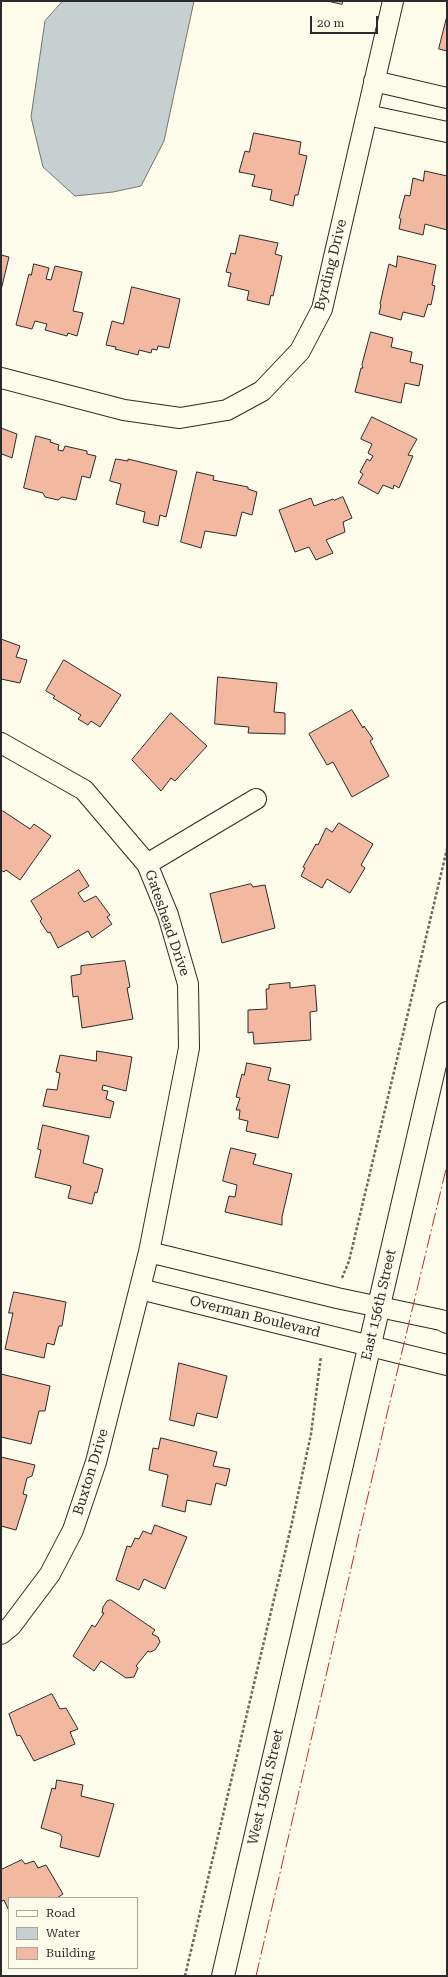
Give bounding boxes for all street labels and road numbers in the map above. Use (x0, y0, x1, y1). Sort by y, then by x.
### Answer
street label: Byrding Drive (312, 218, 350, 312)
street label: Gateshead Drive (141, 868, 193, 978)
street label: East 156th Street (358, 1248, 400, 1362)
street label: Overman Boulevard (188, 1293, 322, 1341)
street label: Buxton Drive (70, 1427, 112, 1517)
street label: West 156th Street (245, 1728, 287, 1846)

